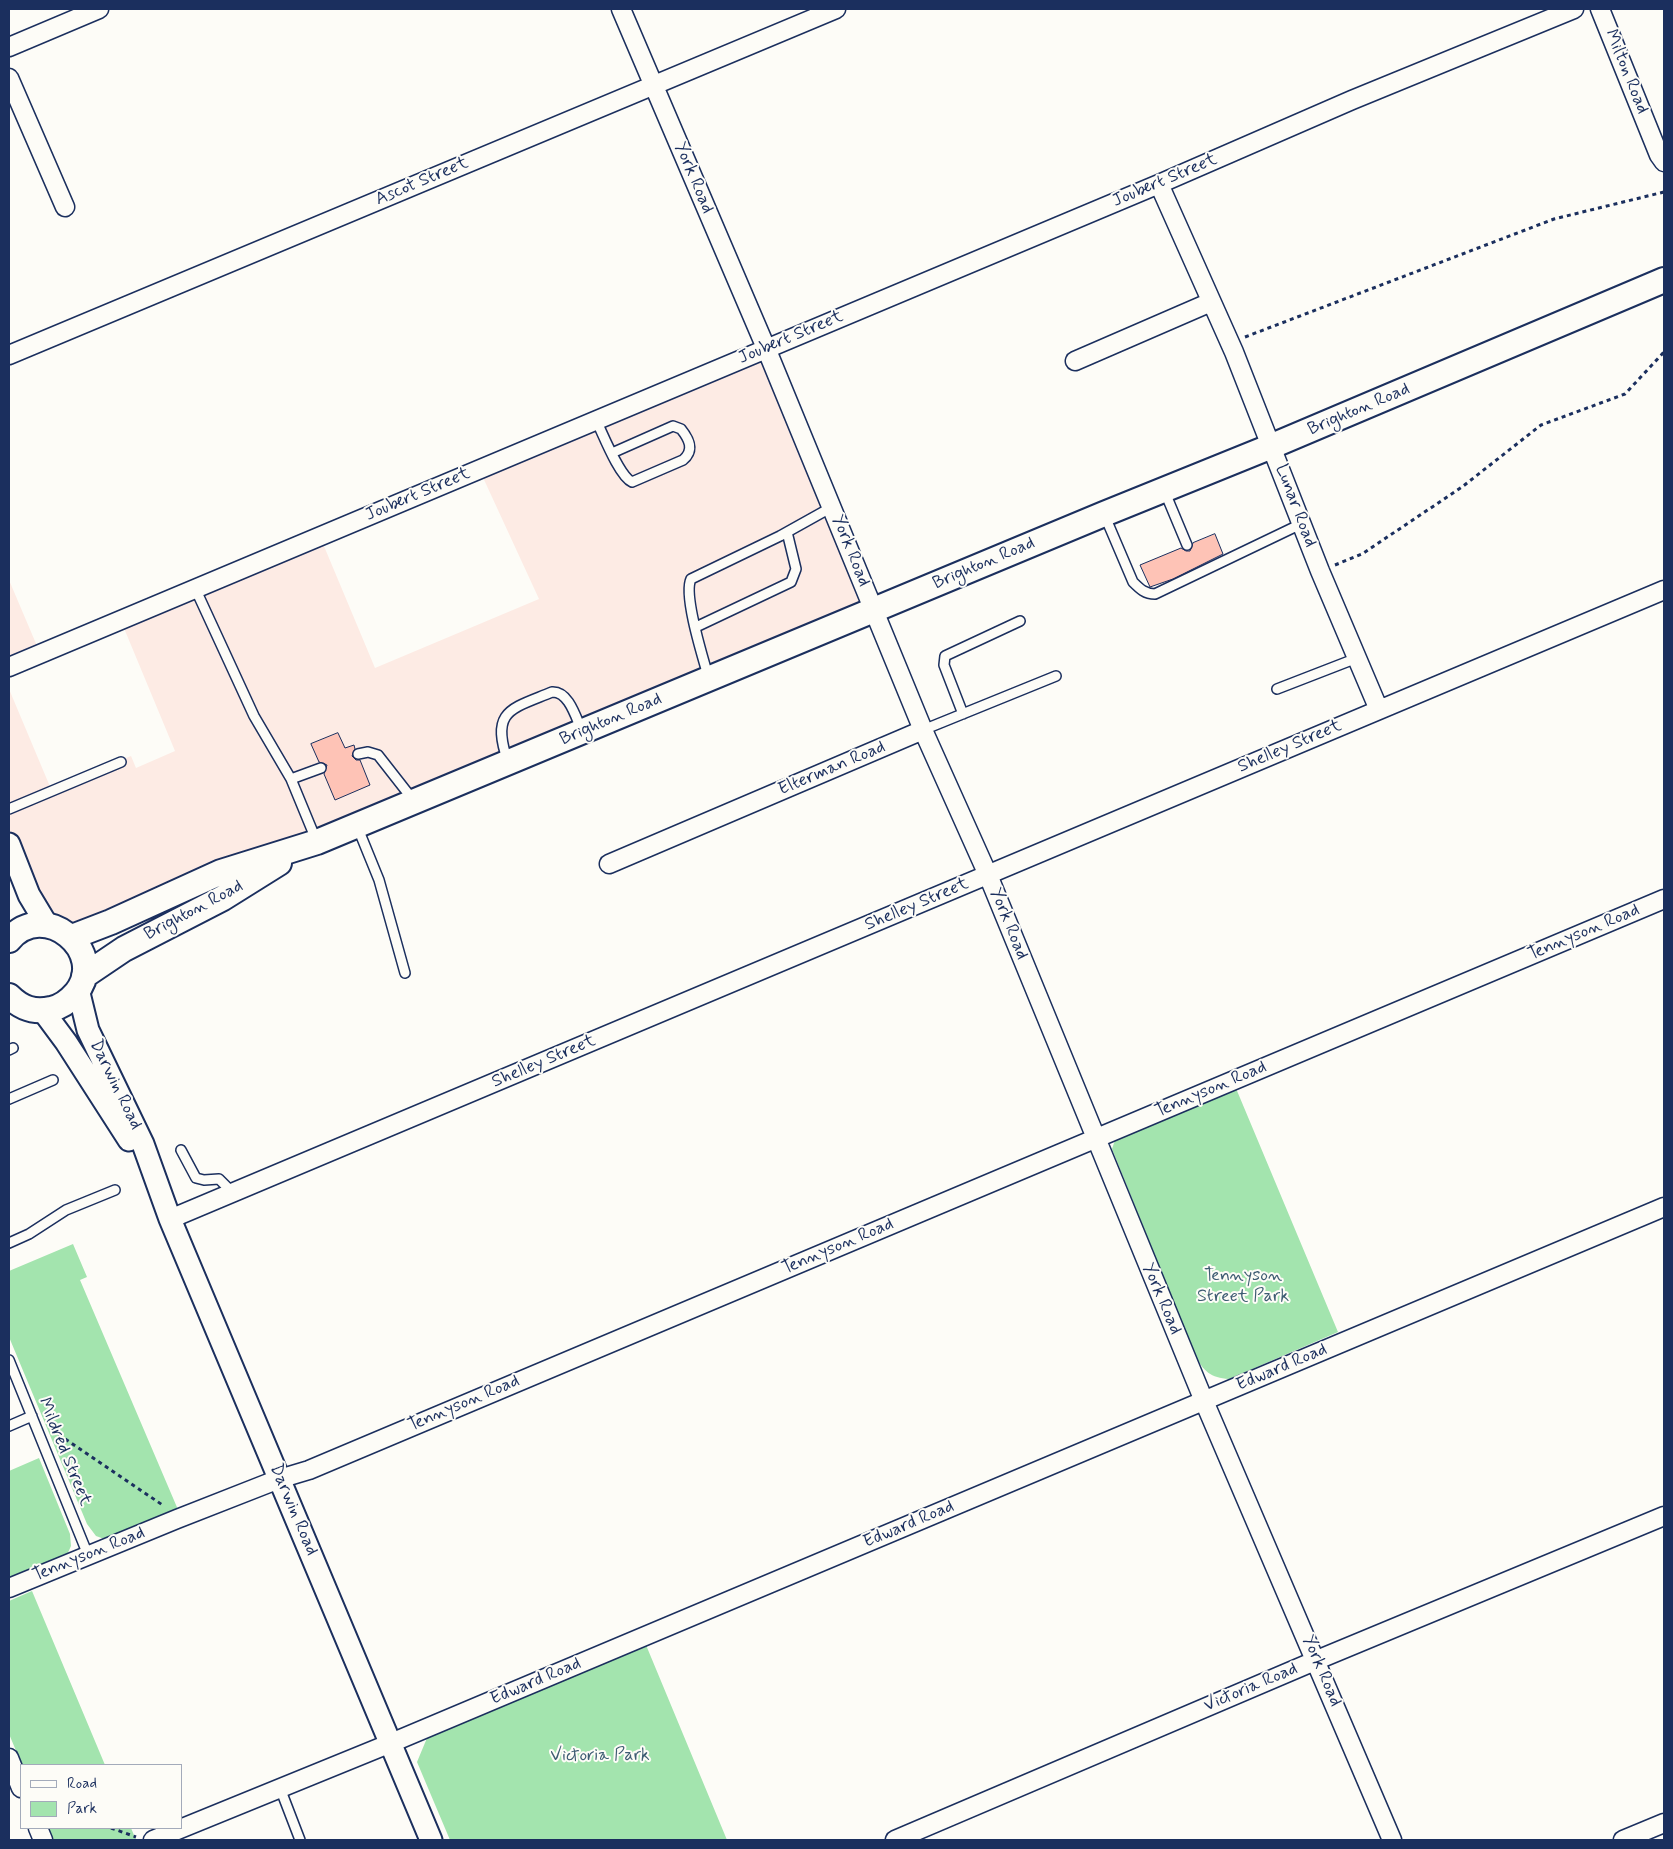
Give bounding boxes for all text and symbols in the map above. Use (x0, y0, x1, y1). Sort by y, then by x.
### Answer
street label: Milton Road (1599, 27, 1653, 117)
street label: York Road (668, 139, 718, 217)
street label: Joubert Street (1109, 149, 1221, 213)
street label: Ascot Street (372, 153, 472, 211)
street label: Joubert Street (735, 306, 847, 370)
street label: Brighton Road (1305, 379, 1413, 441)
street label: Lunar Road (1269, 462, 1321, 550)
street label: Joubert Street (362, 463, 474, 527)
street label: York Road (826, 512, 874, 590)
street label: Brighton Road (930, 533, 1038, 595)
street label: Brighton Road (557, 689, 665, 751)
street label: Shelley Street (1235, 715, 1345, 779)
street label: Elterman Road (775, 737, 889, 801)
street label: Shelley Street (862, 873, 972, 937)
street label: Brighton Road (141, 876, 247, 946)
street label: York Road (984, 885, 1032, 963)
street label: Tennyson Road (1525, 900, 1643, 966)
street label: Shelley Street (489, 1030, 599, 1094)
street label: Darwin Road (84, 1036, 146, 1134)
street label: Tennyson Road (1152, 1057, 1270, 1123)
street label: Tennyson Road (779, 1214, 897, 1280)
street label: York Road (1136, 1260, 1186, 1338)
park label: Tennyson Street Park (1197, 1265, 1289, 1308)
street label: Edward Road (1233, 1339, 1331, 1397)
street label: Tennyson Road (405, 1371, 523, 1437)
street label: Mildred Street (32, 1395, 96, 1509)
street label: Darwin Road (264, 1461, 322, 1559)
street label: Edward Road (860, 1496, 958, 1554)
street label: Tennyson Road (30, 1523, 148, 1587)
street label: York Road (1296, 1632, 1346, 1710)
street label: Edward Road (487, 1653, 585, 1711)
street label: Victoria Road (1201, 1659, 1301, 1717)
park label: Victoria Park (550, 1745, 650, 1767)
legend (20, 1764, 182, 1829)
text: Road (67, 1774, 97, 1794)
text: Park (67, 1799, 97, 1819)

